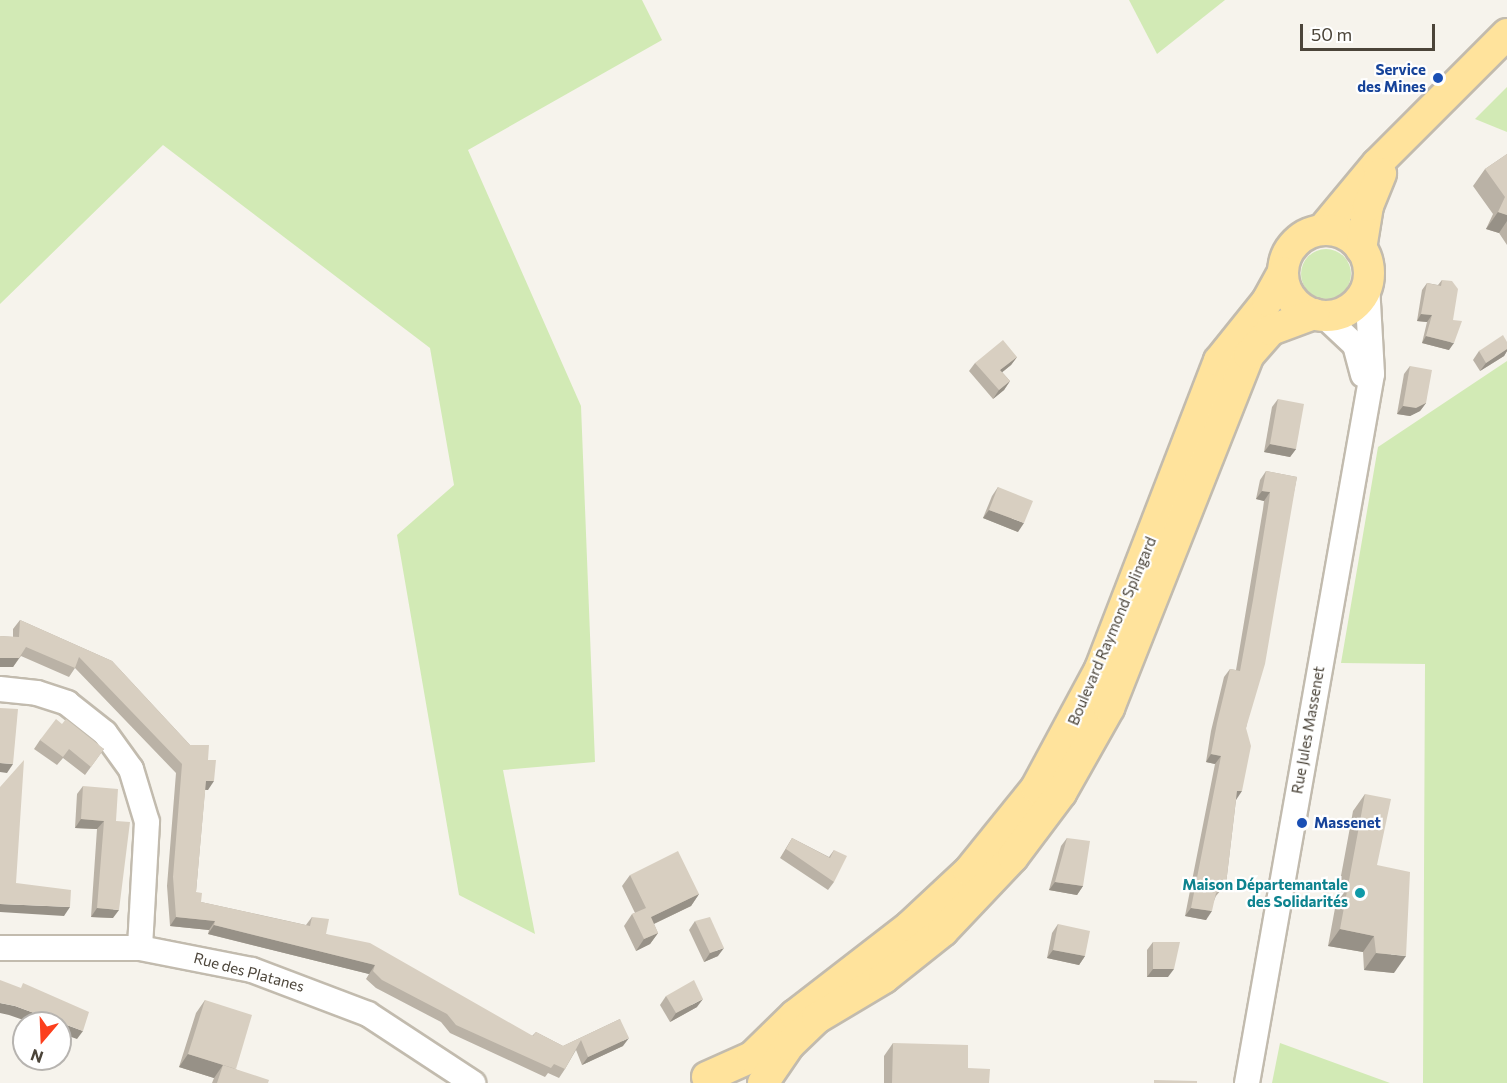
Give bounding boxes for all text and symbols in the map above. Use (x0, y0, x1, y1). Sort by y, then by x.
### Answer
scale bar (1303, 12, 1438, 50)
text: 50 m (1311, 23, 1352, 45)
place label: Service des Mines (1357, 60, 1426, 95)
marker: Service des Mines (1431, 71, 1445, 85)
street label: Boulevard Raymond Splingard (1064, 534, 1160, 728)
street label: Rue Jules Massenet (1288, 665, 1328, 795)
place label: Massenet (1314, 814, 1381, 832)
marker: Massenet (1295, 816, 1309, 830)
place label: Maison Départemantale des Solidarités (1182, 875, 1348, 910)
marker: Maison Départemantale des Solidarités (1353, 886, 1367, 900)
street label: Rue des Platanes (192, 949, 306, 995)
north arrow (12, 1011, 72, 1071)
text: N (28, 1046, 45, 1068)

